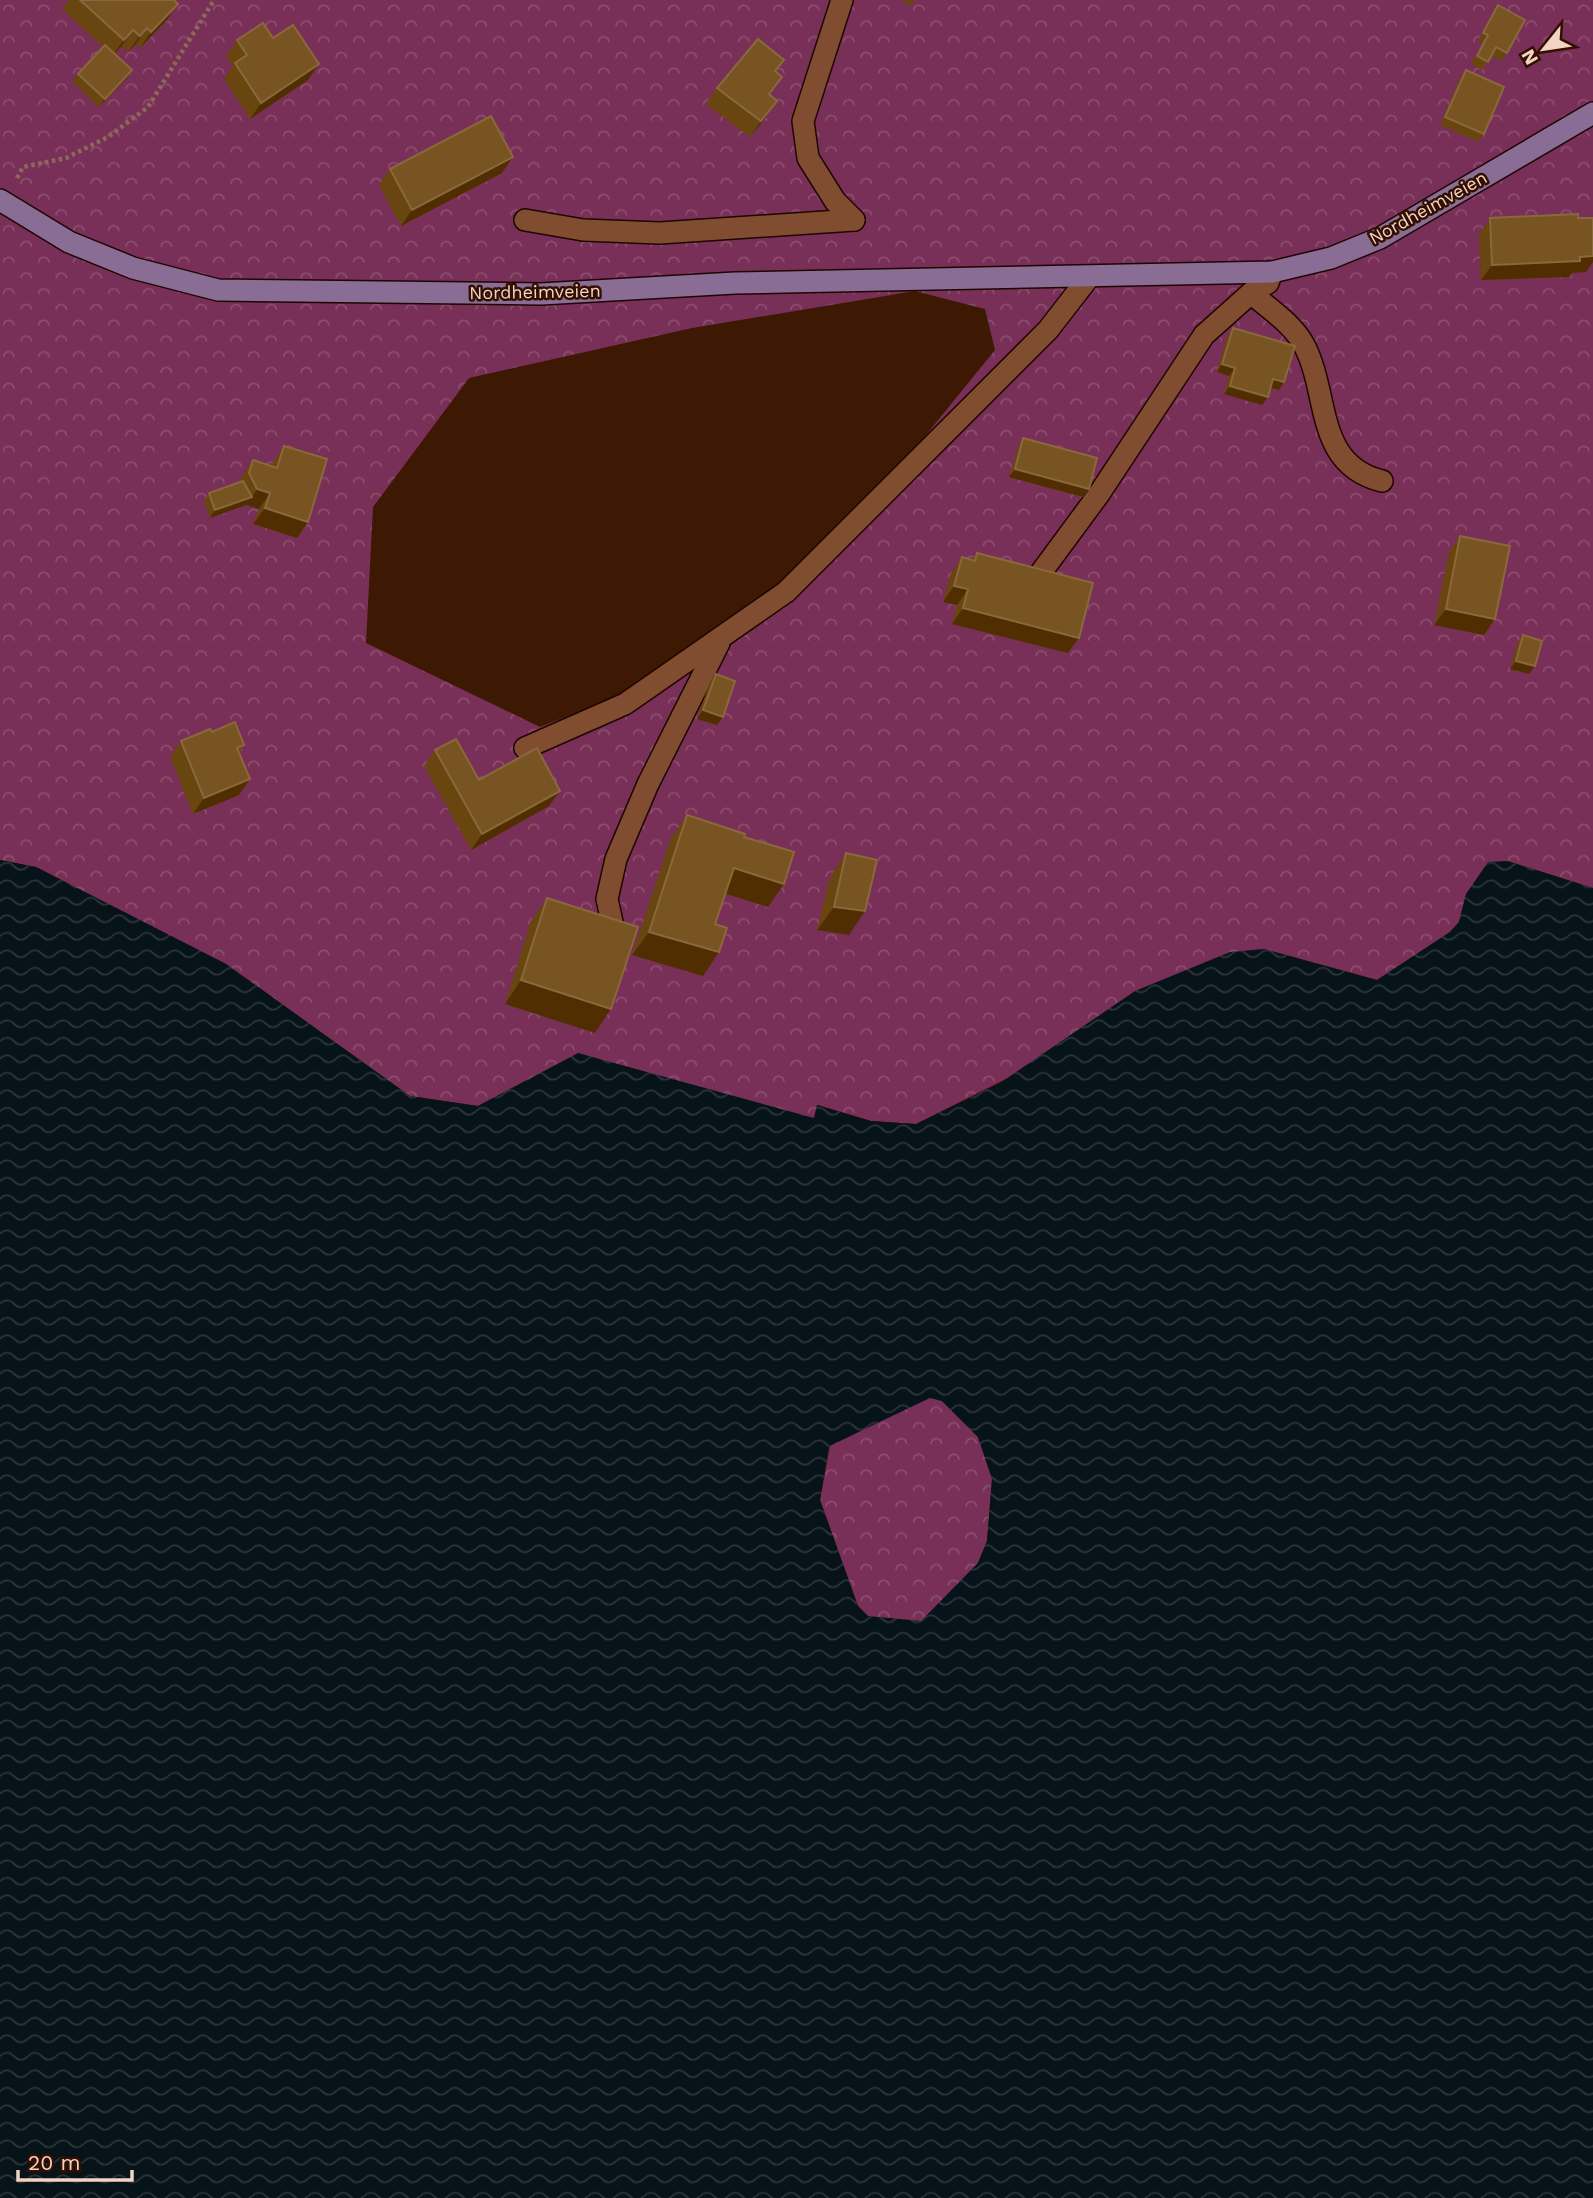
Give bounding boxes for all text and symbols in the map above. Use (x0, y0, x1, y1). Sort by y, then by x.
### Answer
north arrow (1509, 14, 1579, 84)
text: N (1516, 45, 1543, 69)
street label: Nordheimveien (1365, 166, 1490, 249)
street label: Nordheimveien (469, 280, 601, 303)
scale bar (18, 2138, 131, 2182)
text: 20 m (28, 2150, 80, 2175)

